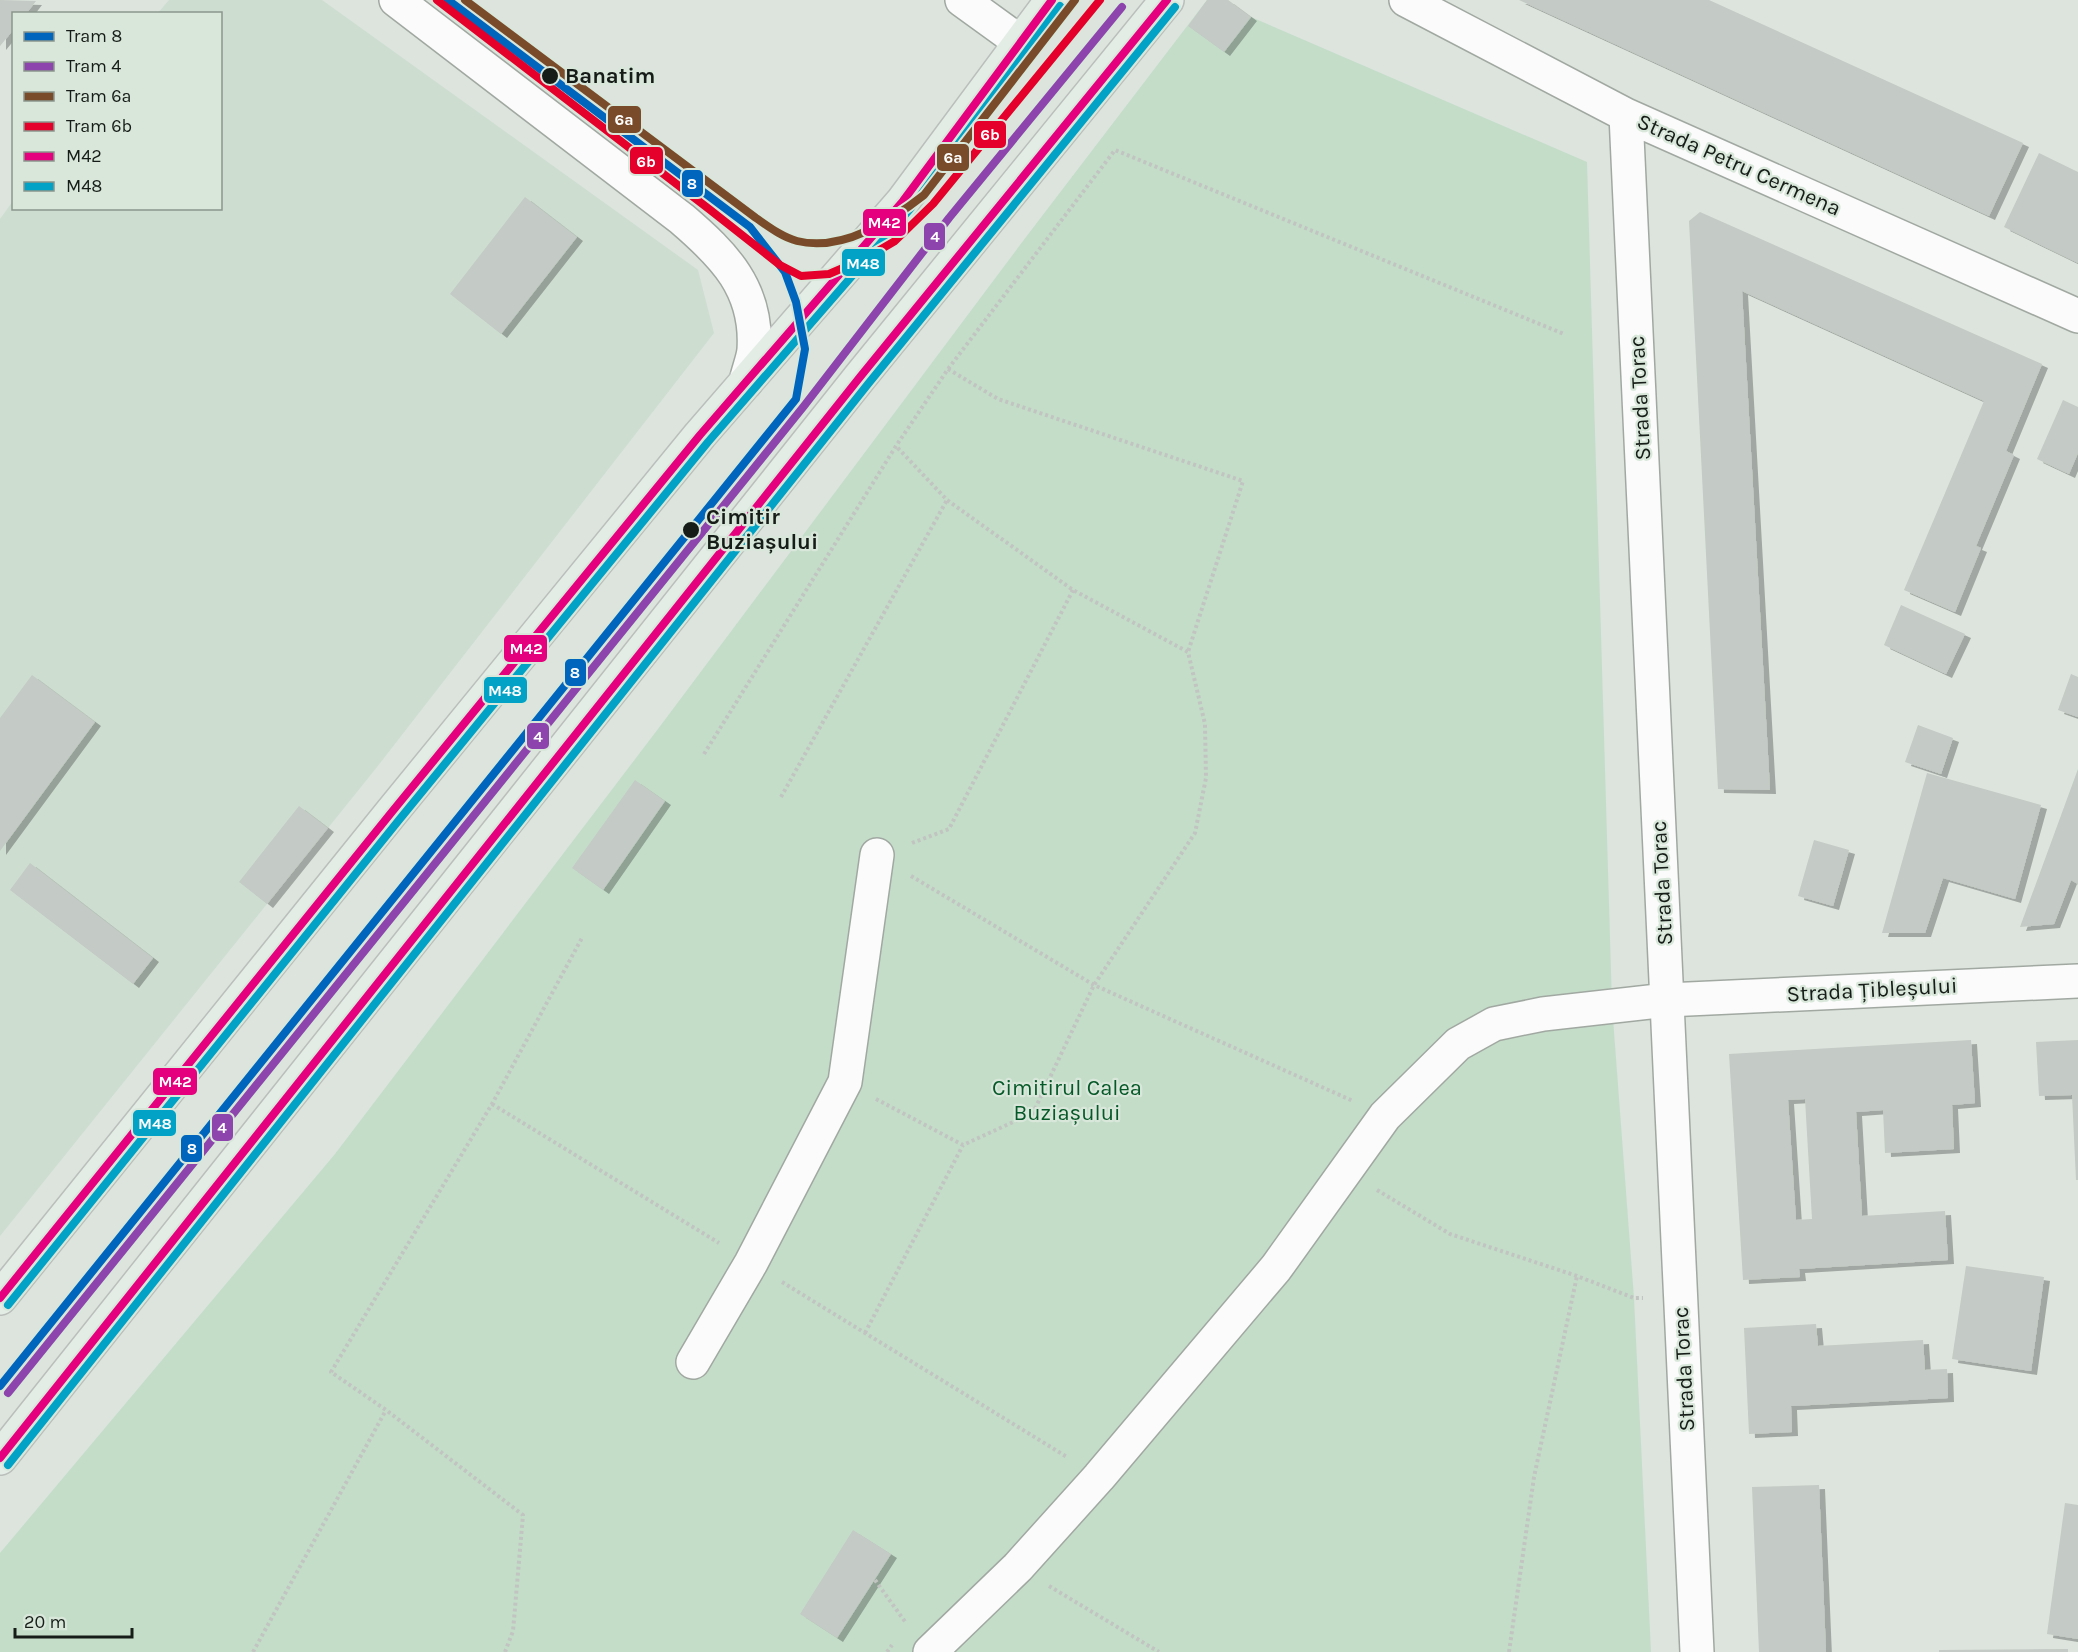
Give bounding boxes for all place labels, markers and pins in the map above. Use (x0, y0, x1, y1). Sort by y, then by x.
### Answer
place label: Banatim (565, 63, 655, 89)
marker: Banatim (540, 66, 560, 86)
place label: Cimitir Buziașului (706, 504, 818, 555)
marker: Cimitir Buziașului (681, 520, 701, 540)

